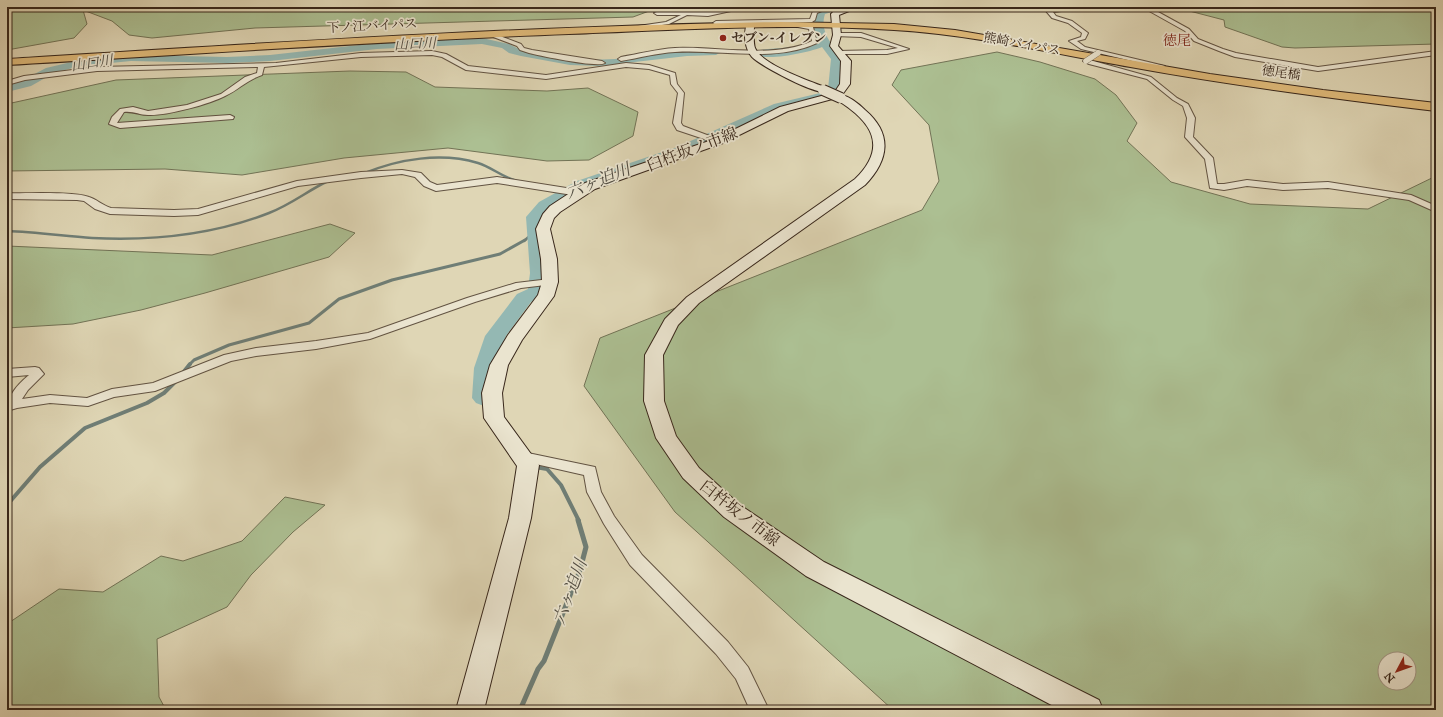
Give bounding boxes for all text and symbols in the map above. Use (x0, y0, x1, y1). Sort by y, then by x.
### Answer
street label: 下ノ江バイパス (326, 16, 418, 36)
street label: 熊崎バイパス (982, 29, 1062, 59)
place label: セブン-イレブン (731, 30, 826, 46)
district label: 徳尾 (1163, 32, 1191, 49)
marker: セブン-イレブン (718, 33, 728, 43)
water label: 山口川 (394, 34, 438, 54)
water label: 山口川 (70, 51, 116, 74)
street label: 徳尾橋 (1261, 62, 1301, 84)
street label: 臼杵坂ノ市線 (644, 123, 740, 175)
water label: 六ヶ迫川 (563, 158, 635, 203)
street label: 臼杵坂ノ市線 (696, 476, 784, 550)
water label: 六ヶ迫川 (549, 555, 592, 628)
north arrow (1377, 651, 1417, 691)
text: N (1381, 669, 1398, 685)

